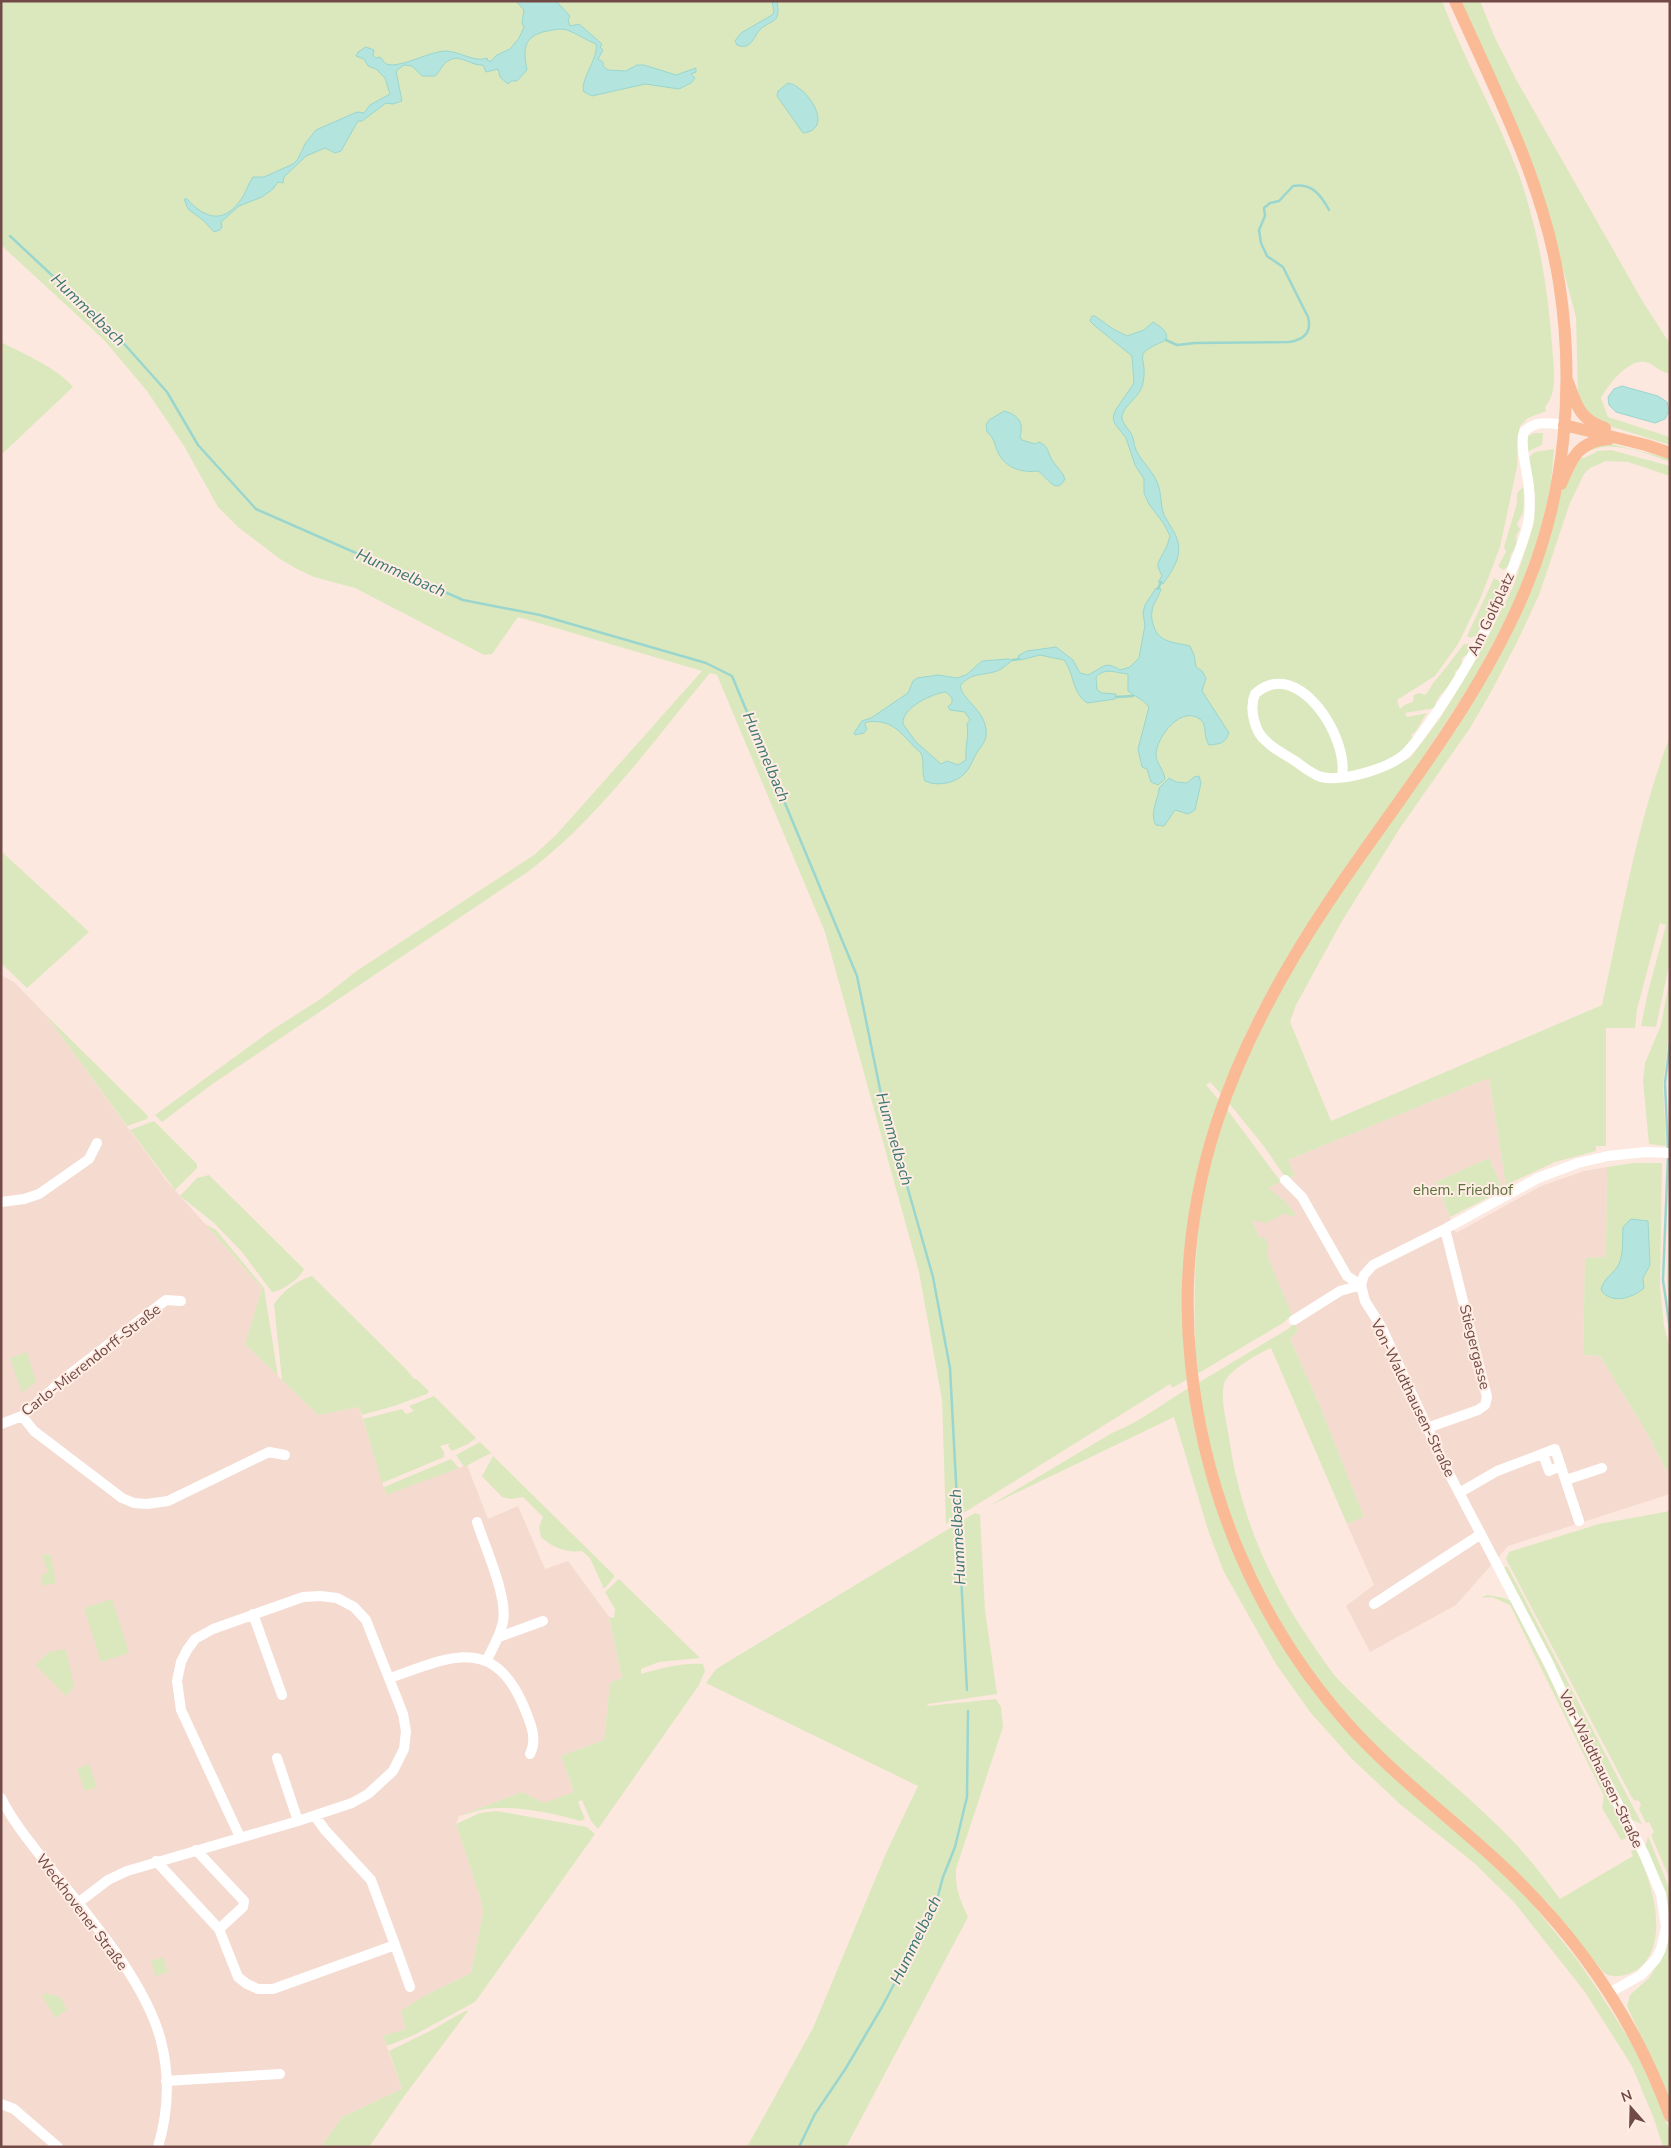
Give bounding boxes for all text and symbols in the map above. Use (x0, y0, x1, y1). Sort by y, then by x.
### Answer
water label: Hummelbach (46, 269, 130, 351)
water label: Hummelbach (353, 543, 449, 603)
street label: Am Golfplatz (1463, 569, 1519, 659)
water label: Hummelbach (737, 708, 795, 806)
water label: Hummelbach (870, 1090, 918, 1188)
park label: ehem. Friedhof (1413, 1180, 1514, 1200)
street label: Carlo-Mierendorff-Straße (17, 1299, 165, 1421)
street label: Stiegergasse (1455, 1302, 1495, 1392)
street label: Von-Waldthausen-Straße (1366, 1315, 1460, 1480)
water label: Hummelbach (945, 1488, 971, 1586)
street label: Von-Waldthausen-Straße (1554, 1686, 1648, 1851)
street label: Weckhovener Straße (32, 1850, 132, 1974)
water label: Hummelbach (885, 1892, 947, 1988)
north arrow (1606, 2083, 1656, 2133)
text: N (1619, 2086, 1635, 2107)

